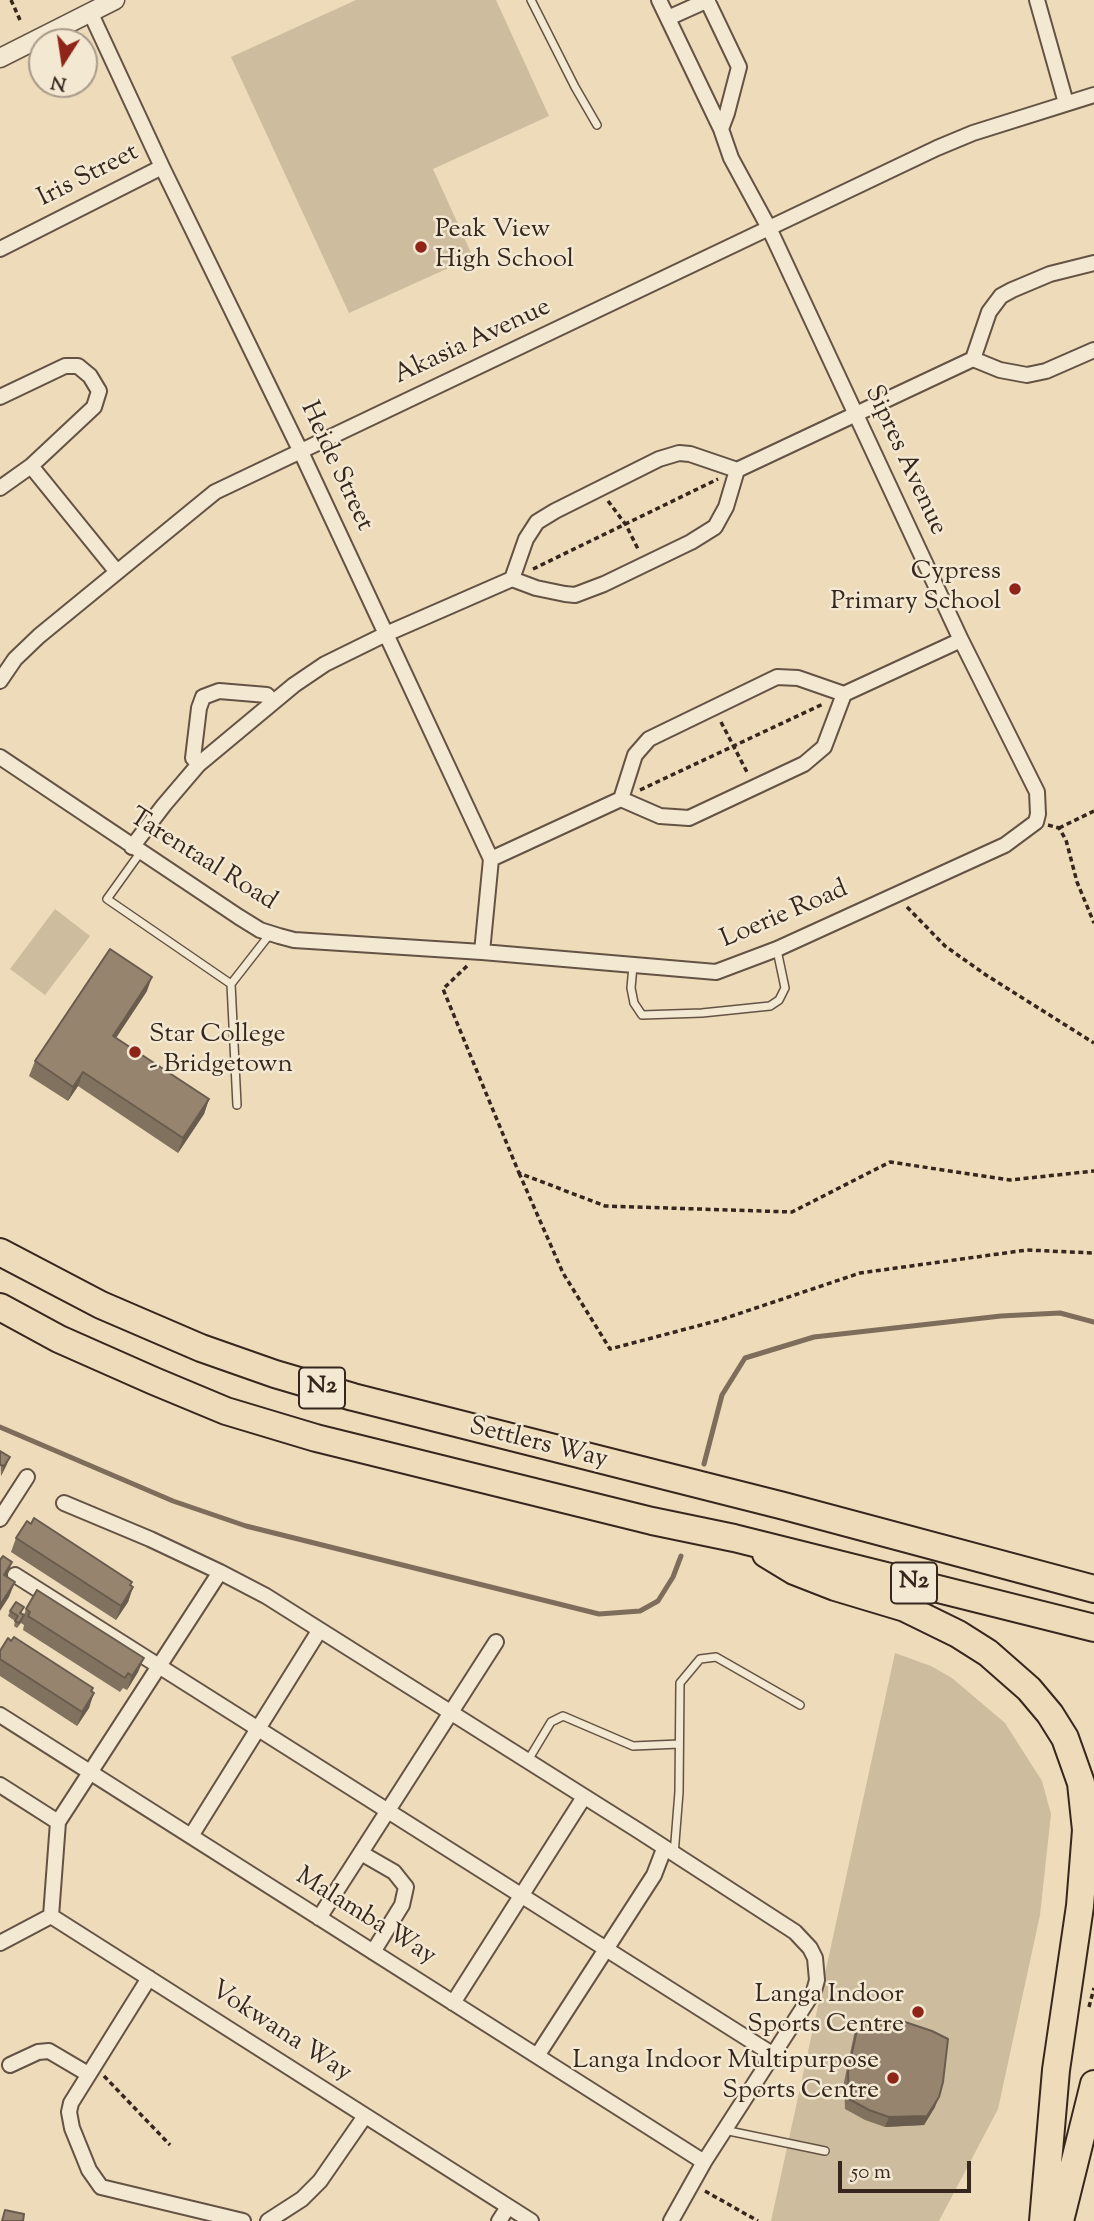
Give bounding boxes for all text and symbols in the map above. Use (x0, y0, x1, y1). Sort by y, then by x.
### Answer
north arrow (28, 28, 98, 98)
text: N (49, 67, 69, 97)
street label: Iris Street (34, 138, 144, 216)
place label: Peak View High School (435, 216, 574, 278)
marker: Peak View High School (413, 239, 429, 255)
street label: Akasia Avenue (390, 293, 556, 393)
street label: Sipres Avenue (856, 381, 952, 541)
street label: Heide Street (291, 397, 379, 537)
place label: Cypress Primary School (831, 558, 1001, 620)
marker: Cypress Primary School (1007, 581, 1023, 597)
street label: Tarentaal Road (122, 803, 282, 919)
street label: Loerie Road (717, 875, 853, 957)
place label: Star College - Bridgetown (149, 1021, 293, 1082)
marker: Star College - Bridgetown (127, 1044, 143, 1060)
road number: N2 (299, 1368, 345, 1408)
street label: Settlers Way (465, 1413, 611, 1477)
road number: N2 (891, 1562, 937, 1604)
street label: Malamba Way (289, 1862, 441, 1974)
street label: Vokwana Way (203, 1976, 357, 2090)
place label: Langa Indoor Sports Centre (747, 1981, 904, 2042)
marker: Langa Indoor Sports Centre (910, 2004, 926, 2020)
place label: Langa Indoor Multipurpose Sports Centre (572, 2047, 879, 2108)
marker: Langa Indoor Multipurpose Sports Centre (885, 2070, 901, 2086)
scale bar (842, 2148, 975, 2192)
text: 50 m (851, 2158, 891, 2188)

